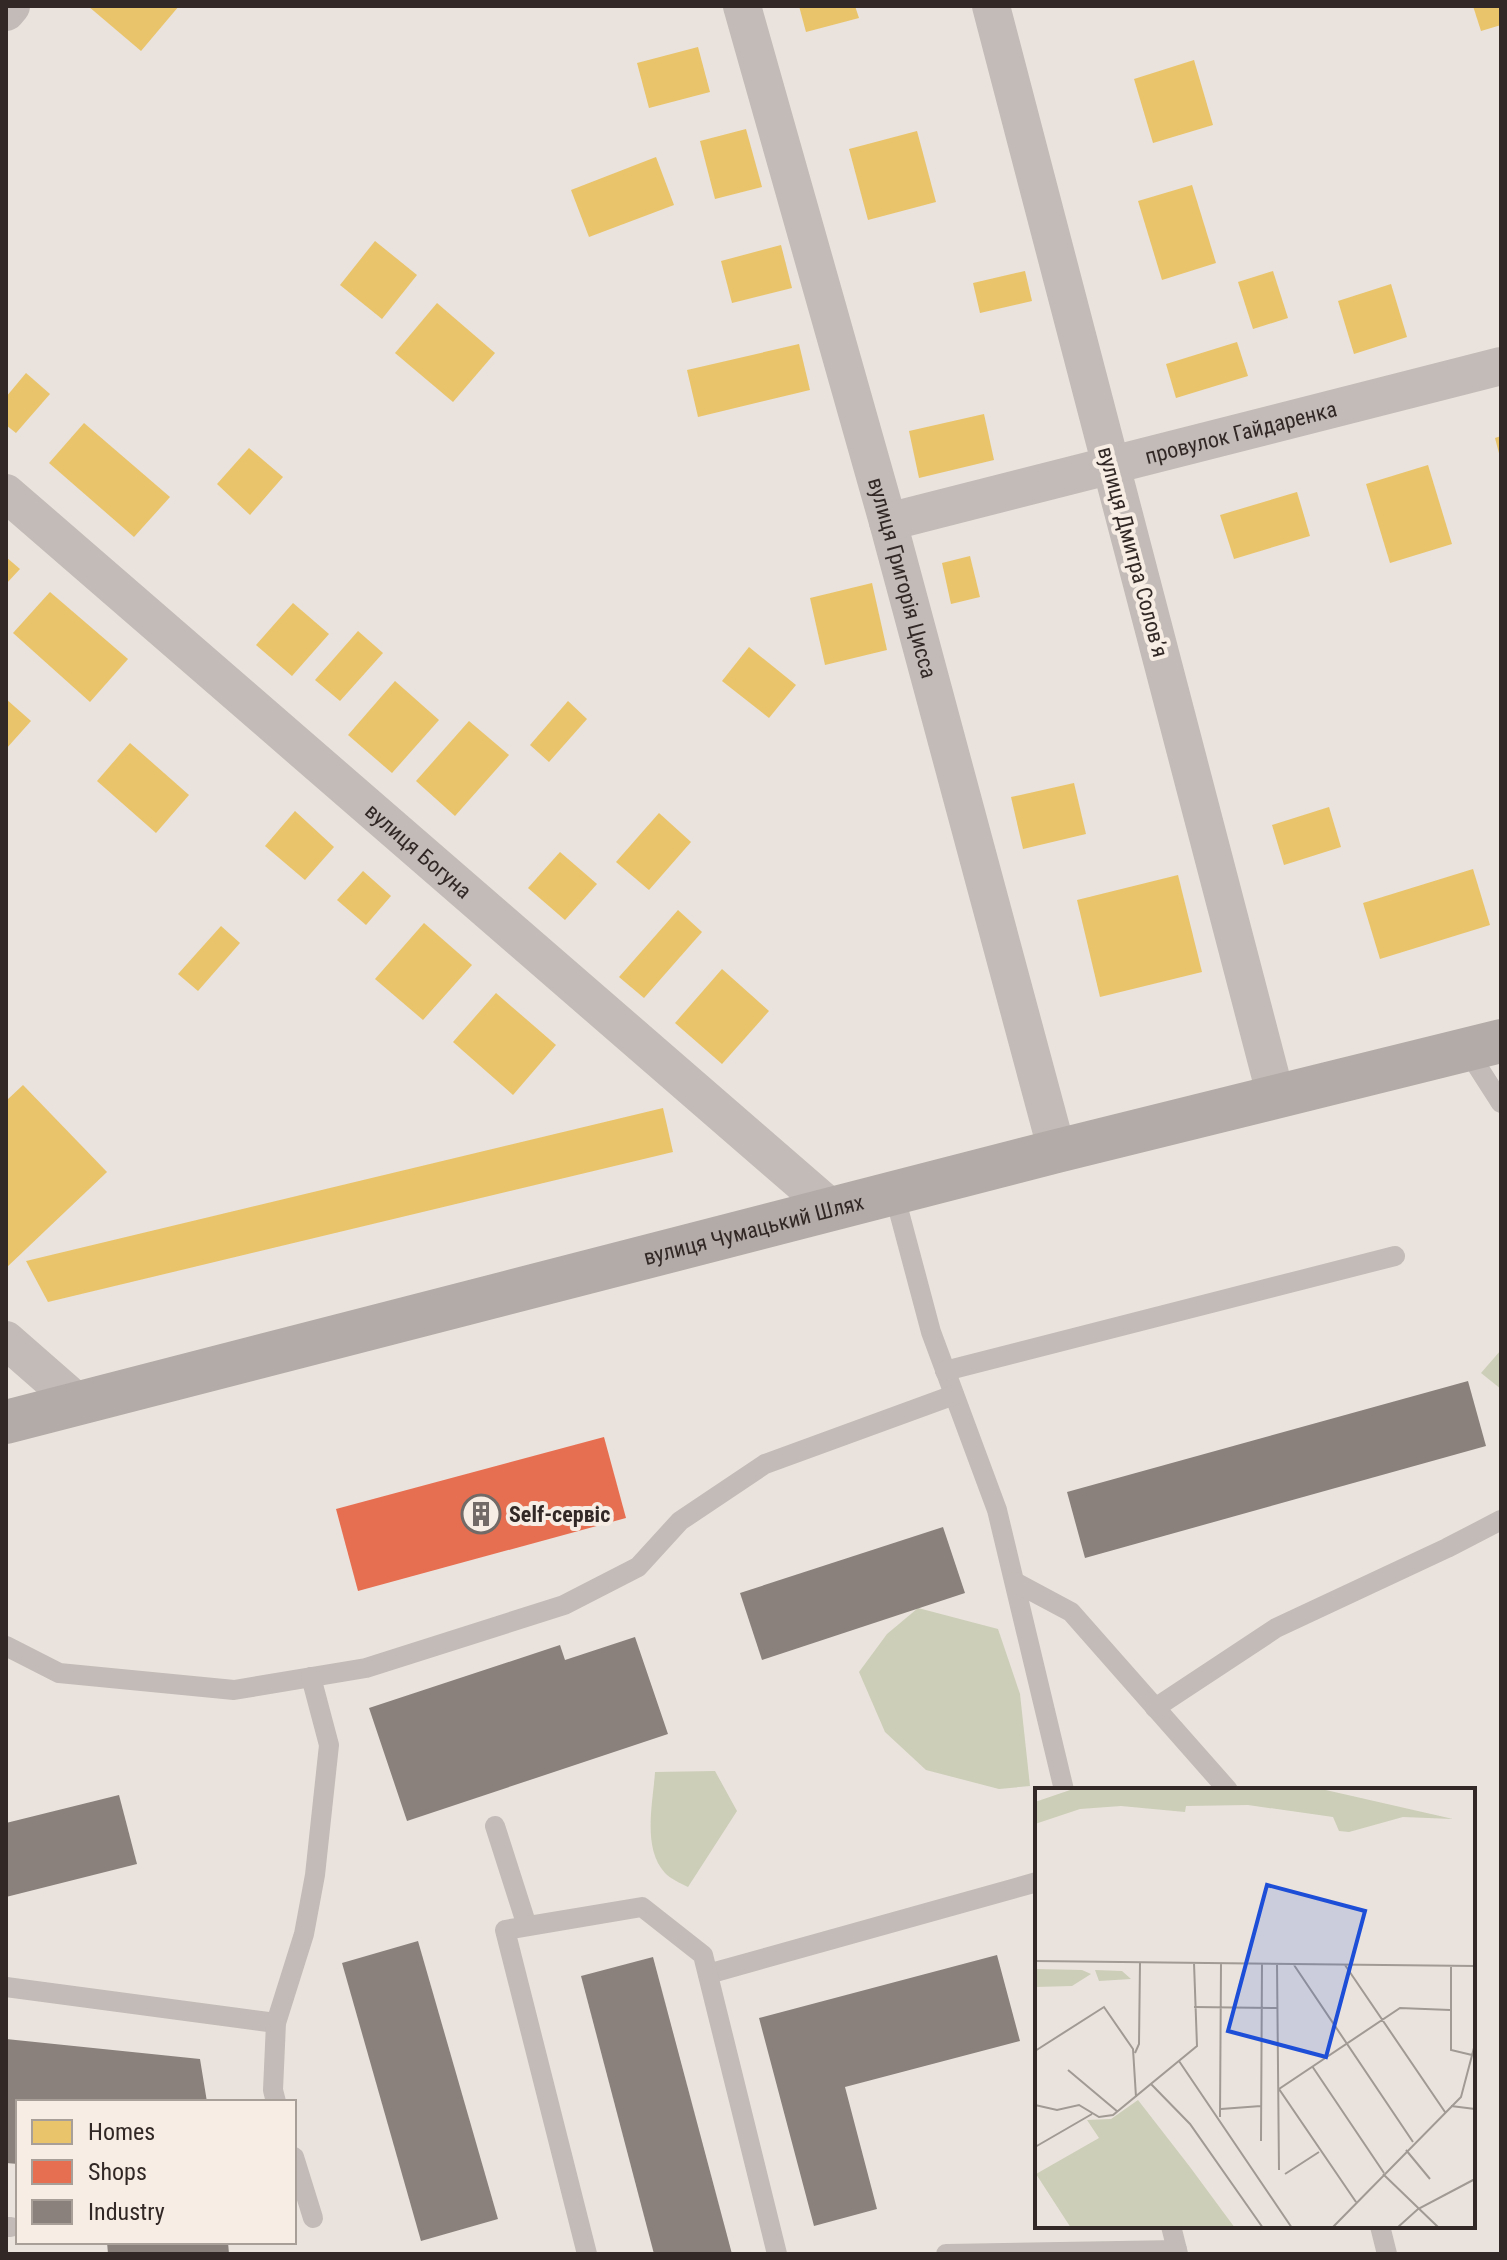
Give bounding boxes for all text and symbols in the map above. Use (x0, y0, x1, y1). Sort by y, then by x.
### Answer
street label: провулок Гайдаренка (1142, 396, 1339, 469)
street label: вулиця Дмитра Соловʼя (1093, 444, 1173, 660)
street label: вулиця Григорія Цисса (864, 475, 942, 681)
street label: вулиця Богуна (361, 798, 477, 903)
street label: вулиця Чумацький Шлях (641, 1189, 867, 1270)
building icon: Self-сервіс (460, 1493, 502, 1535)
place label: Self-сервіс (509, 1502, 610, 1527)
inset map (1035, 1788, 1475, 2228)
legend (16, 2100, 296, 2244)
text: Homes (88, 2118, 155, 2146)
text: Shops (88, 2158, 147, 2186)
text: Industry (88, 2198, 165, 2226)

